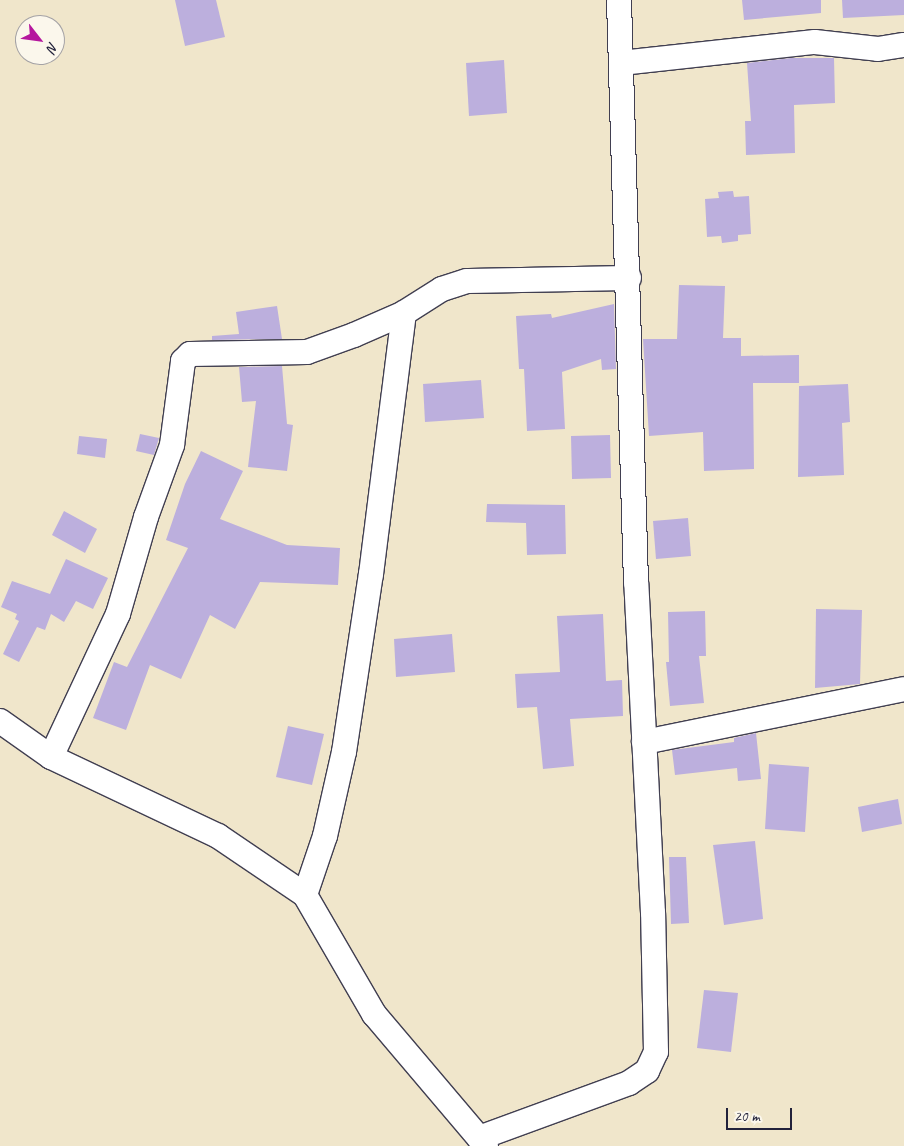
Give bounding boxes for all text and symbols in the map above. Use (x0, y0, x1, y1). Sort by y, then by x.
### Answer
north arrow (15, 15, 65, 65)
text: N (43, 39, 62, 55)
scale bar (729, 1098, 795, 1130)
text: 20 m (734, 1107, 760, 1126)

